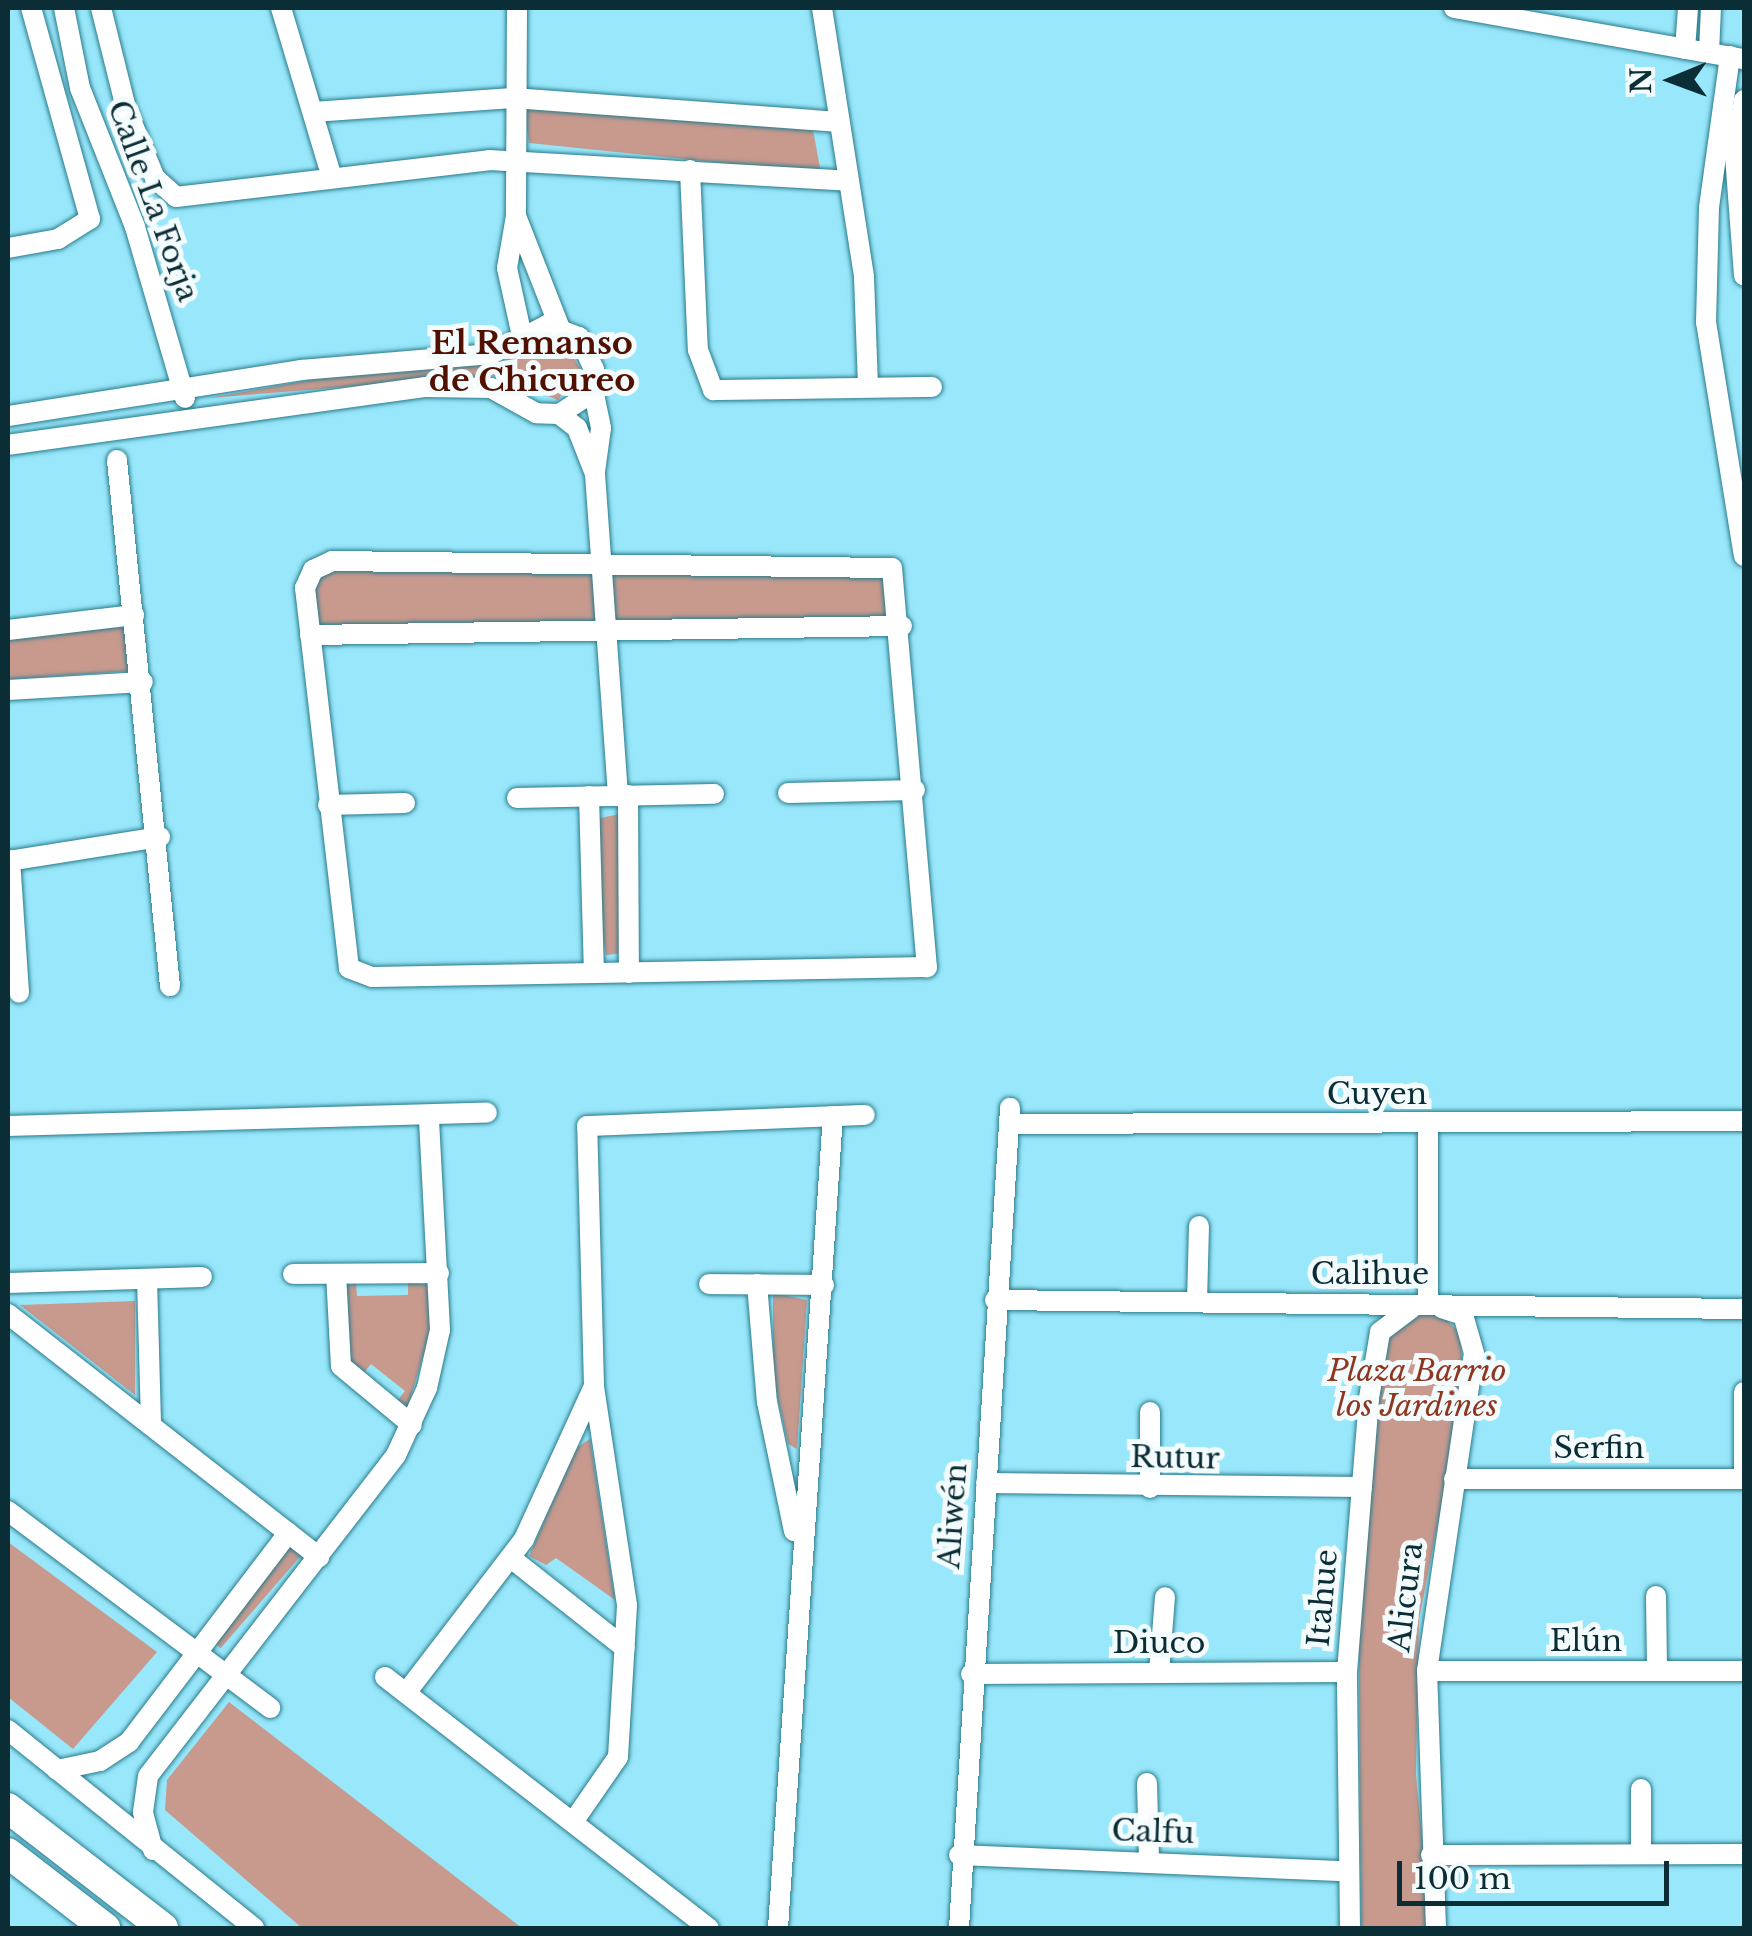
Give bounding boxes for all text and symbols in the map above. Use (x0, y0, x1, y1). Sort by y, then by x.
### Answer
north arrow (1622, 30, 1722, 130)
text: N (1624, 67, 1659, 94)
street label: Calle La Forja (100, 95, 206, 307)
district label: El Remanso de Chicureo (429, 325, 635, 400)
street label: Cuyen (1327, 1076, 1427, 1112)
street label: Calihue (1311, 1256, 1429, 1292)
park label: Plaza Barrio los Jardines (1327, 1353, 1507, 1424)
street label: Serfin (1553, 1430, 1645, 1466)
street label: Rutur (1130, 1439, 1220, 1477)
street label: Aliwén (931, 1462, 975, 1570)
street label: Alicura (1381, 1540, 1431, 1654)
street label: Itahue (1301, 1548, 1345, 1648)
street label: Elún (1550, 1623, 1622, 1659)
street label: Diuco (1113, 1625, 1205, 1661)
street label: Calfu (1111, 1813, 1195, 1851)
scale bar (1402, 1841, 1674, 1903)
text: 100 m (1414, 1860, 1511, 1897)

